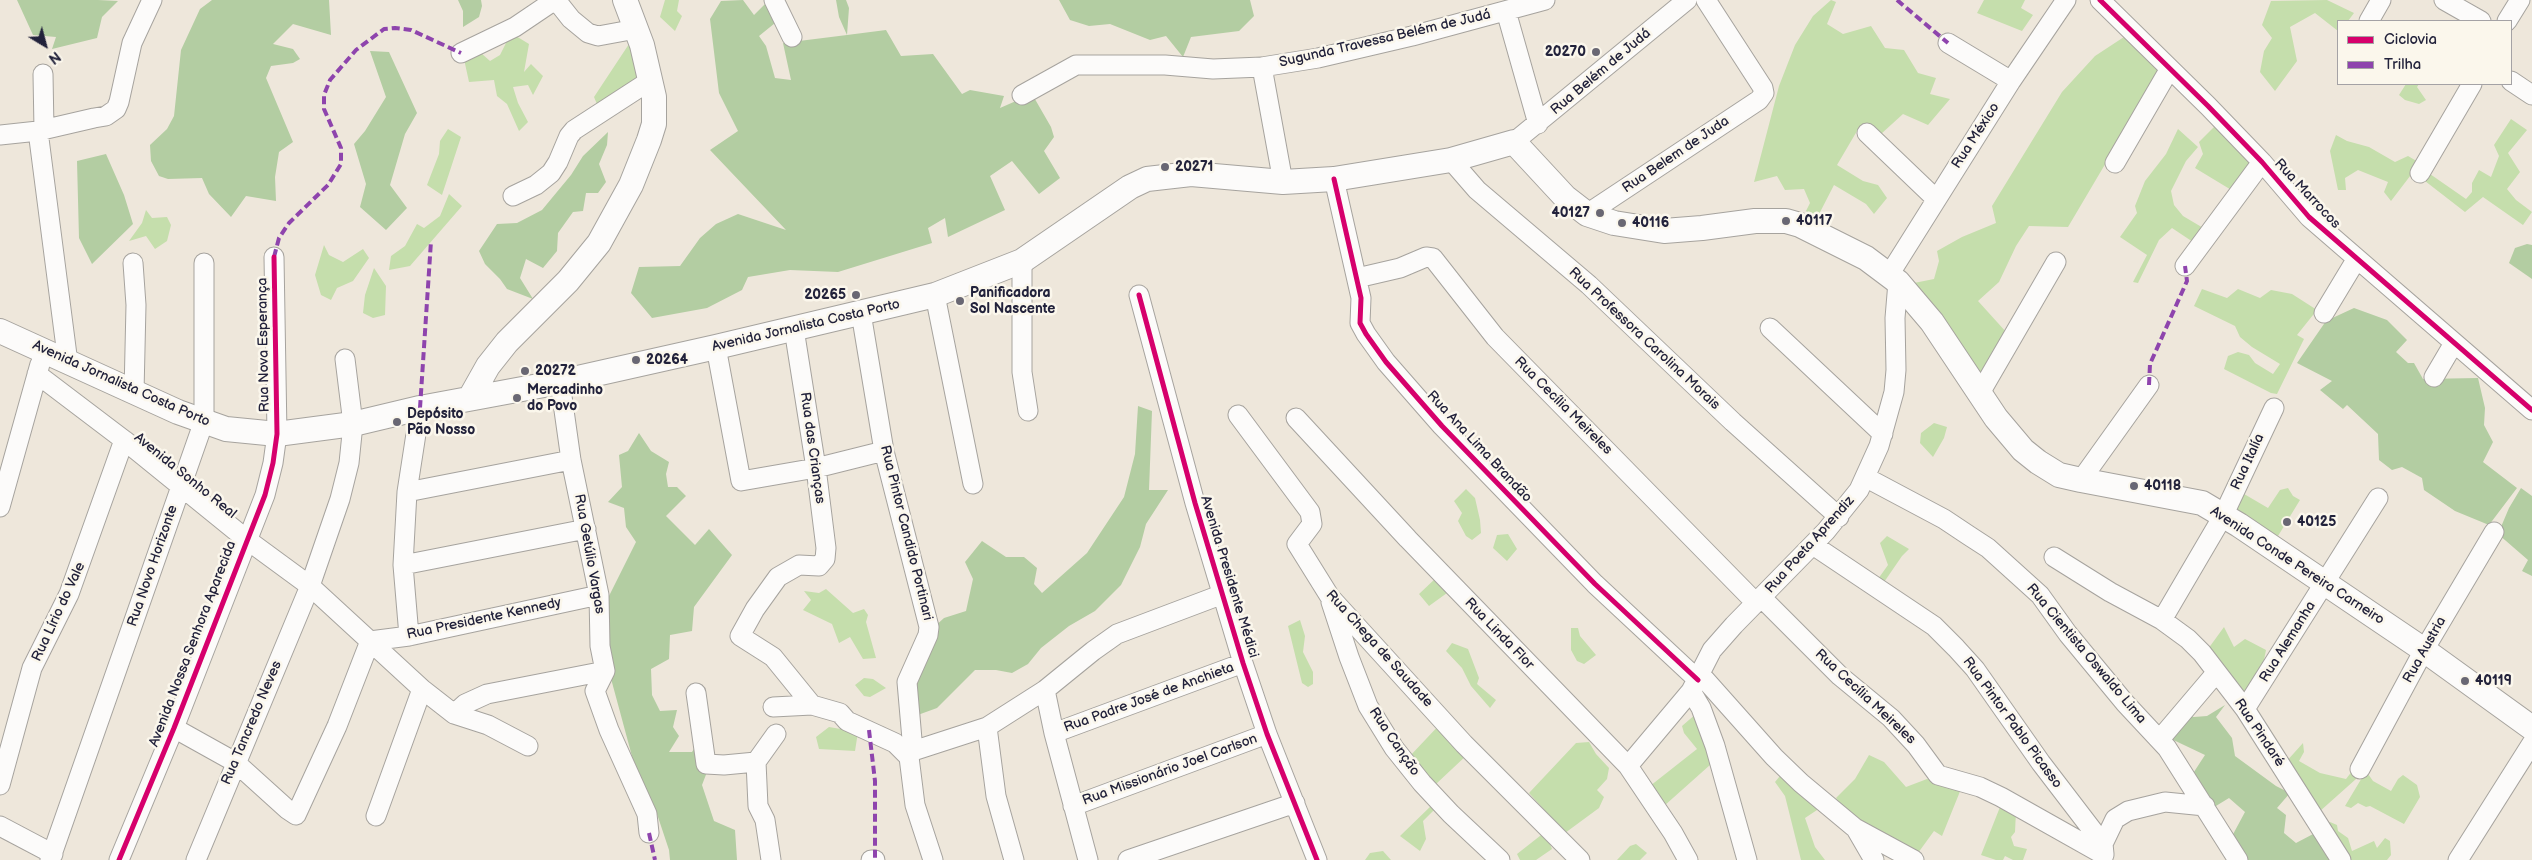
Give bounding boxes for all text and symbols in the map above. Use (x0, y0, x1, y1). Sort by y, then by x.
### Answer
street label: Sugunda Travessa Belém de Judá (1278, 6, 1492, 72)
north arrow (20, 20, 70, 70)
legend (2337, 20, 2512, 85)
street label: Rua Belém de Judá (1548, 25, 1654, 119)
text: Ciclovia (2384, 30, 2437, 49)
place label: 20270 (1545, 44, 1586, 60)
marker: 20270 (1590, 46, 1602, 58)
text: N (45, 47, 64, 67)
text: Trilha (2384, 55, 2421, 74)
street label: Rua México (1949, 100, 2003, 172)
street label: Rua Belem de Juda (1619, 113, 1733, 197)
street label: Rua Marrocos (2270, 156, 2344, 232)
place label: 20271 (1175, 159, 1213, 175)
marker: 20271 (1159, 161, 1171, 173)
place label: 40127 (1551, 205, 1590, 221)
marker: 40127 (1594, 207, 1606, 219)
place label: 40117 (1796, 213, 1832, 229)
place label: 40116 (1632, 215, 1669, 231)
marker: 40117 (1780, 215, 1792, 227)
marker: 40116 (1616, 217, 1628, 229)
street label: Rua Professora Carolina Morais (1565, 264, 1723, 414)
street label: Rua Nova Esperança (254, 278, 274, 412)
place label: Panificadora Sol Nascente (970, 285, 1055, 318)
place label: 20265 (804, 287, 846, 303)
marker: 20265 (850, 289, 862, 301)
marker: Panificadora Sol Nascente (954, 295, 966, 307)
street label: Avenida Jornalista Costa Porto (710, 296, 902, 356)
street label: Avenida Jornalista Costa Porto (30, 337, 212, 431)
place label: 20264 (646, 352, 688, 368)
marker: 20264 (630, 354, 642, 366)
street label: Rua Cecília Meireles (1511, 354, 1615, 458)
place label: 20272 (535, 363, 576, 379)
marker: 20272 (519, 365, 531, 377)
place label: Mercadinho do Povo (527, 382, 603, 414)
street label: Rua Ana Lima Brandão (1423, 388, 1535, 506)
street label: Rua das Crianças (796, 391, 828, 505)
marker: Mercadinho do Povo (511, 392, 523, 404)
place label: Depósito Pão Nosso (407, 406, 475, 438)
marker: Depósito Pão Nosso (391, 416, 403, 428)
street label: Avenida Sonho Real (130, 429, 240, 523)
street label: Rua Italía (2228, 431, 2268, 493)
street label: Rua Pintor Candido Portinari (876, 444, 936, 622)
place label: 40118 (2144, 478, 2181, 494)
marker: 40118 (2128, 480, 2140, 492)
street label: Rua Getúlio Vargas (570, 493, 608, 615)
street label: Rua Poeta Aprendiz (1762, 493, 1858, 597)
street label: Avenida Presidente Médici (1196, 494, 1262, 660)
street label: Rua Novo Horizonte (124, 503, 182, 629)
street label: Avenida Conde Pereira Carneiro (2207, 503, 2387, 629)
place label: 40125 (2297, 514, 2336, 530)
marker: 40125 (2281, 516, 2293, 528)
street label: Avenida Nossa Senhora Aparecida (146, 539, 240, 749)
street label: Rua Lírio do Vale (29, 560, 89, 664)
street label: Rua Cientista Oswaldo Lima (2023, 581, 2149, 727)
street label: Rua Chega de Saudade (1322, 587, 1436, 711)
street label: Rua Presidente Kennedy (405, 594, 563, 644)
street label: Rua Linda Flor (1461, 595, 1537, 673)
street label: Rua Alemanha (2256, 598, 2320, 686)
street label: Rua Austria (2400, 614, 2450, 686)
street label: Rua Cecília Meireles (1811, 646, 1919, 748)
street label: Rua Pintor Pablo Picasso (1959, 654, 2065, 792)
street label: Rua Tancredo Neves (218, 658, 286, 788)
street label: Rua Padre José de Anchieta (1062, 659, 1236, 737)
place label: 40119 (2475, 673, 2512, 689)
marker: 40119 (2459, 675, 2471, 687)
street label: Rua Pindaré (2230, 696, 2288, 770)
street label: Rua Canção (1365, 705, 1423, 779)
street label: Rua Missionário Joel Carlson (1080, 731, 1260, 809)

